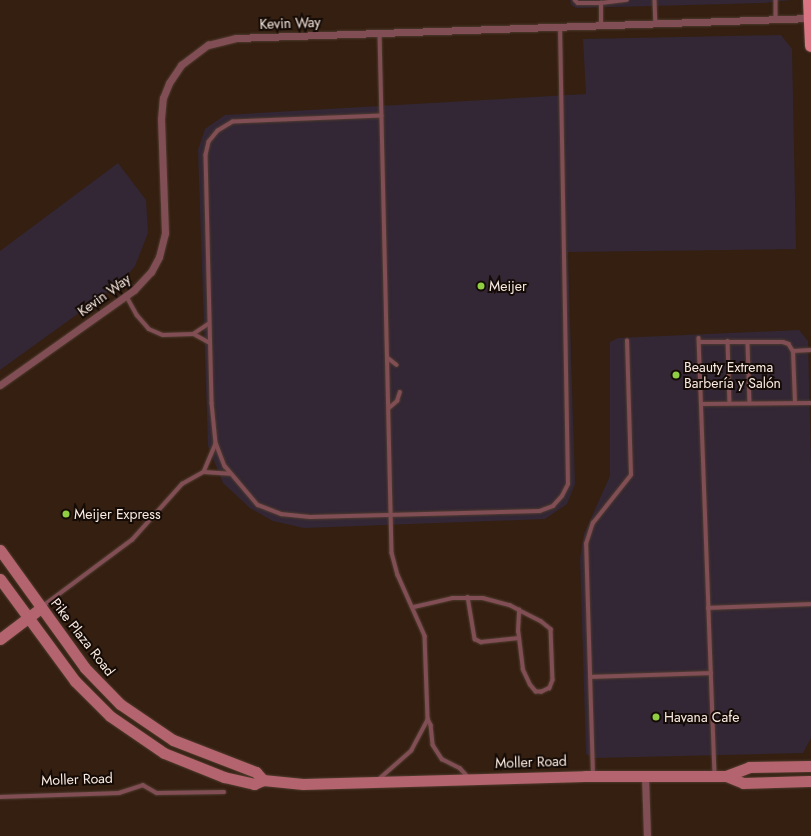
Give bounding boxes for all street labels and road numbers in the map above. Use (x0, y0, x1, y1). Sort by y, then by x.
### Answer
street label: Kevin Way (259, 14, 321, 32)
street label: Kevin Way (74, 270, 134, 320)
street label: Pike Plaza Road (47, 595, 119, 679)
street label: Moller Road (495, 752, 567, 772)
street label: Moller Road (41, 769, 113, 789)

